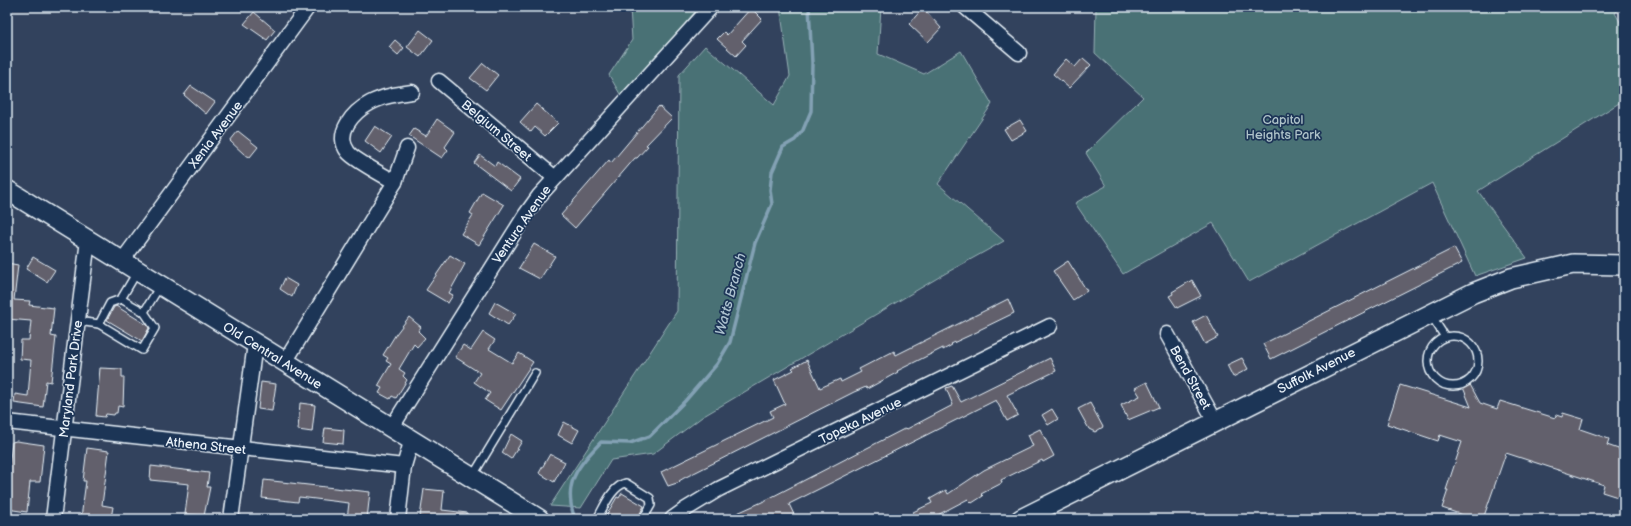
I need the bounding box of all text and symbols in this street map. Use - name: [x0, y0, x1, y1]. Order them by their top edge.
- street label: Belgium Street: [458, 97, 535, 165]
- street label: Xenia Avenue: [185, 98, 246, 172]
- park label: Capitol Heights Park: [1246, 112, 1321, 143]
- street label: Ventura Avenue: [489, 182, 555, 267]
- water label: Watts Branch: [711, 251, 750, 337]
- street label: Maryland Park Drive: [56, 319, 86, 439]
- street label: Old Central Avenue: [220, 319, 325, 393]
- street label: Bend Street: [1166, 343, 1214, 412]
- street label: Suffolk Avenue: [1275, 344, 1358, 397]
- street label: Topeka Avenue: [817, 394, 905, 448]
- street label: Athena Street: [165, 434, 247, 458]

